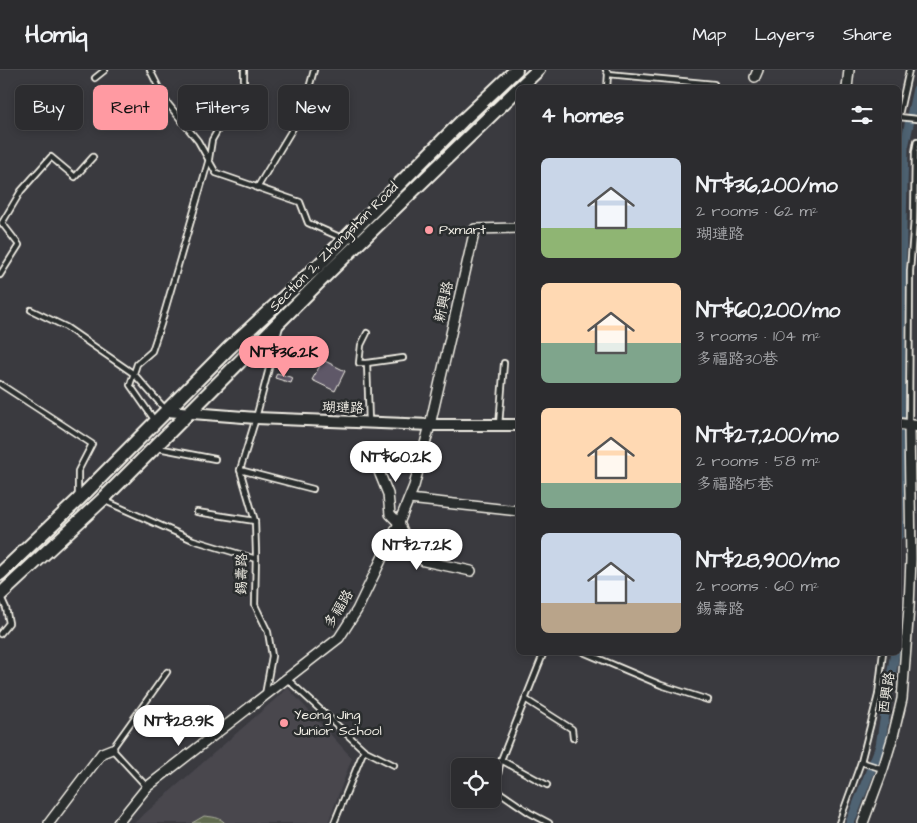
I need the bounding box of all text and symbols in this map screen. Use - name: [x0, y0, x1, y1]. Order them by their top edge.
- text: Homiq: [25, 18, 88, 52]
- text: Map: [692, 22, 726, 47]
- text: Layers: [754, 22, 815, 47]
- text: Share: [843, 22, 892, 47]
- chip: Buy: [15, 85, 83, 130]
- chip: Rent: [93, 85, 168, 130]
- chip: Filters: [178, 85, 268, 130]
- chip: New: [278, 85, 349, 130]
- text: 4 homes: [541, 101, 624, 130]
- icon: filters: [848, 101, 876, 129]
- text: NT$36,200/mo: [696, 171, 838, 200]
- street label: Section 2, Zhongshan Road: [265, 178, 403, 316]
- icon: home: [581, 178, 641, 238]
- text: 2 rooms · 62 m²: [696, 200, 818, 222]
- place label: Pxmart: [439, 220, 486, 240]
- text: 瑚璉路: [696, 223, 744, 245]
- marker: Pxmart: [423, 224, 435, 236]
- street label: 新興路: [430, 279, 458, 325]
- text: NT$60,200/mo: [696, 296, 840, 325]
- icon: home: [581, 303, 641, 363]
- text: 3 rooms · 104 m²: [696, 325, 821, 347]
- pin: NT$36.2K: [232, 336, 336, 378]
- text: NT$36.2K: [250, 341, 318, 363]
- text: 多福路30巷: [696, 348, 778, 370]
- street label: 瑚璉路: [322, 397, 364, 419]
- text: NT$27,200/mo: [696, 421, 839, 450]
- icon: home: [581, 428, 641, 488]
- pin: NT$60.2K: [344, 440, 448, 483]
- text: NT$60.2K: [361, 446, 431, 468]
- text: 2 rooms · 58 m²: [696, 450, 821, 472]
- text: 多福路15巷: [696, 473, 773, 495]
- pin: NT$27.2K: [365, 528, 469, 571]
- text: NT$27.2K: [383, 534, 452, 556]
- text: NT$28,900/mo: [696, 546, 839, 575]
- street label: 錫壽路: [232, 553, 252, 595]
- icon: home: [581, 553, 641, 613]
- text: 2 rooms · 60 m²: [696, 575, 819, 597]
- street label: 多福路: [319, 586, 359, 632]
- text: 錫壽路: [696, 598, 744, 620]
- street label: 西興路: [874, 671, 900, 715]
- pin: NT$28.9K: [127, 704, 231, 747]
- place label: Yeong Jing Junior School: [294, 705, 382, 741]
- text: NT$28.9K: [144, 710, 214, 732]
- marker: Yeong Jing Junior School: [278, 717, 290, 729]
- map controls: [451, 758, 501, 808]
- button: locate: [451, 758, 501, 808]

